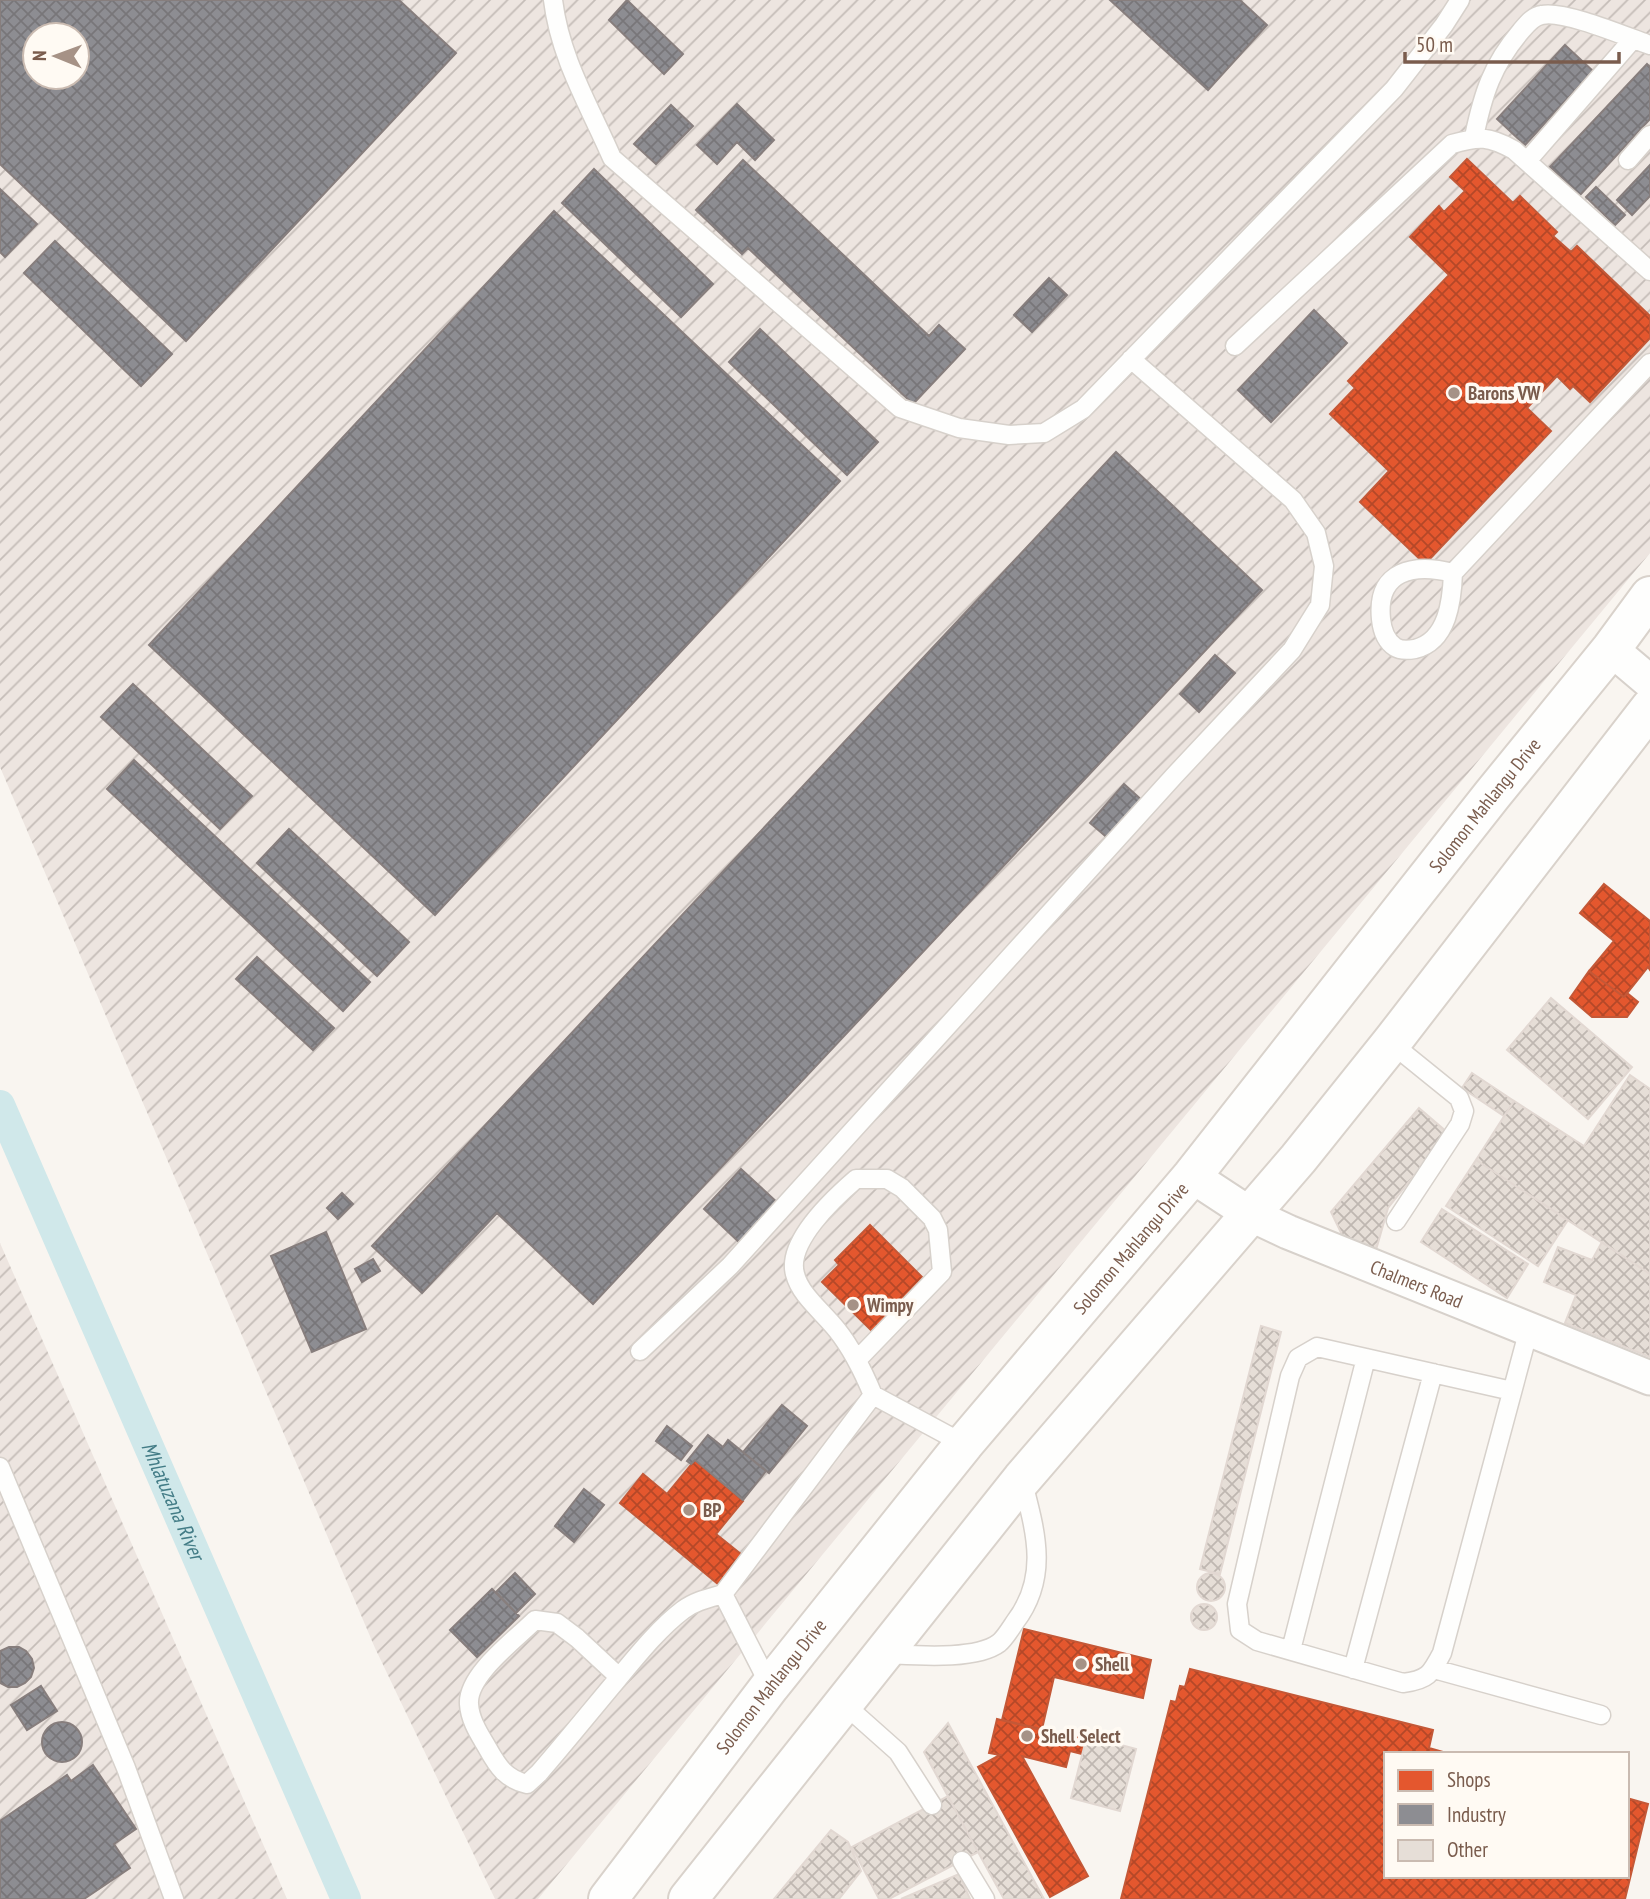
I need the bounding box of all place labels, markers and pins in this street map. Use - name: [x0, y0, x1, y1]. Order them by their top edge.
- place label: Barons VW: [1468, 381, 1541, 405]
- marker: Barons VW: [1446, 385, 1462, 401]
- place label: Wimpy: [866, 1293, 914, 1317]
- marker: Wimpy: [845, 1297, 861, 1313]
- place label: BP: [703, 1498, 721, 1522]
- marker: BP: [681, 1502, 697, 1518]
- place label: Shell: [1095, 1652, 1130, 1676]
- marker: Shell: [1073, 1656, 1089, 1672]
- place label: Shell Select: [1041, 1724, 1121, 1748]
- marker: Shell Select: [1019, 1728, 1035, 1744]

